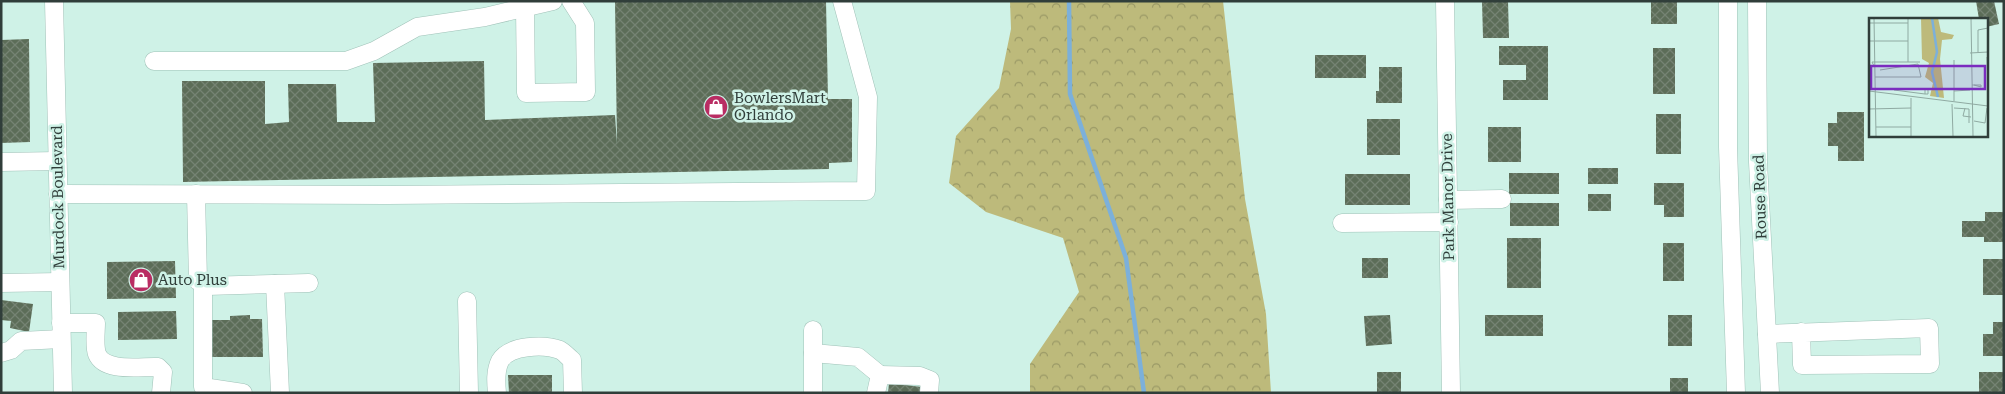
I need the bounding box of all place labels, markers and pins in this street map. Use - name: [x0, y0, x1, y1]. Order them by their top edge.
- place label: BowlersMart Orlando: [734, 89, 826, 124]
- shop icon: BowlersMart Orlando: [703, 94, 729, 120]
- shop icon: Auto Plus: [128, 267, 154, 293]
- place label: Auto Plus: [158, 271, 227, 289]

